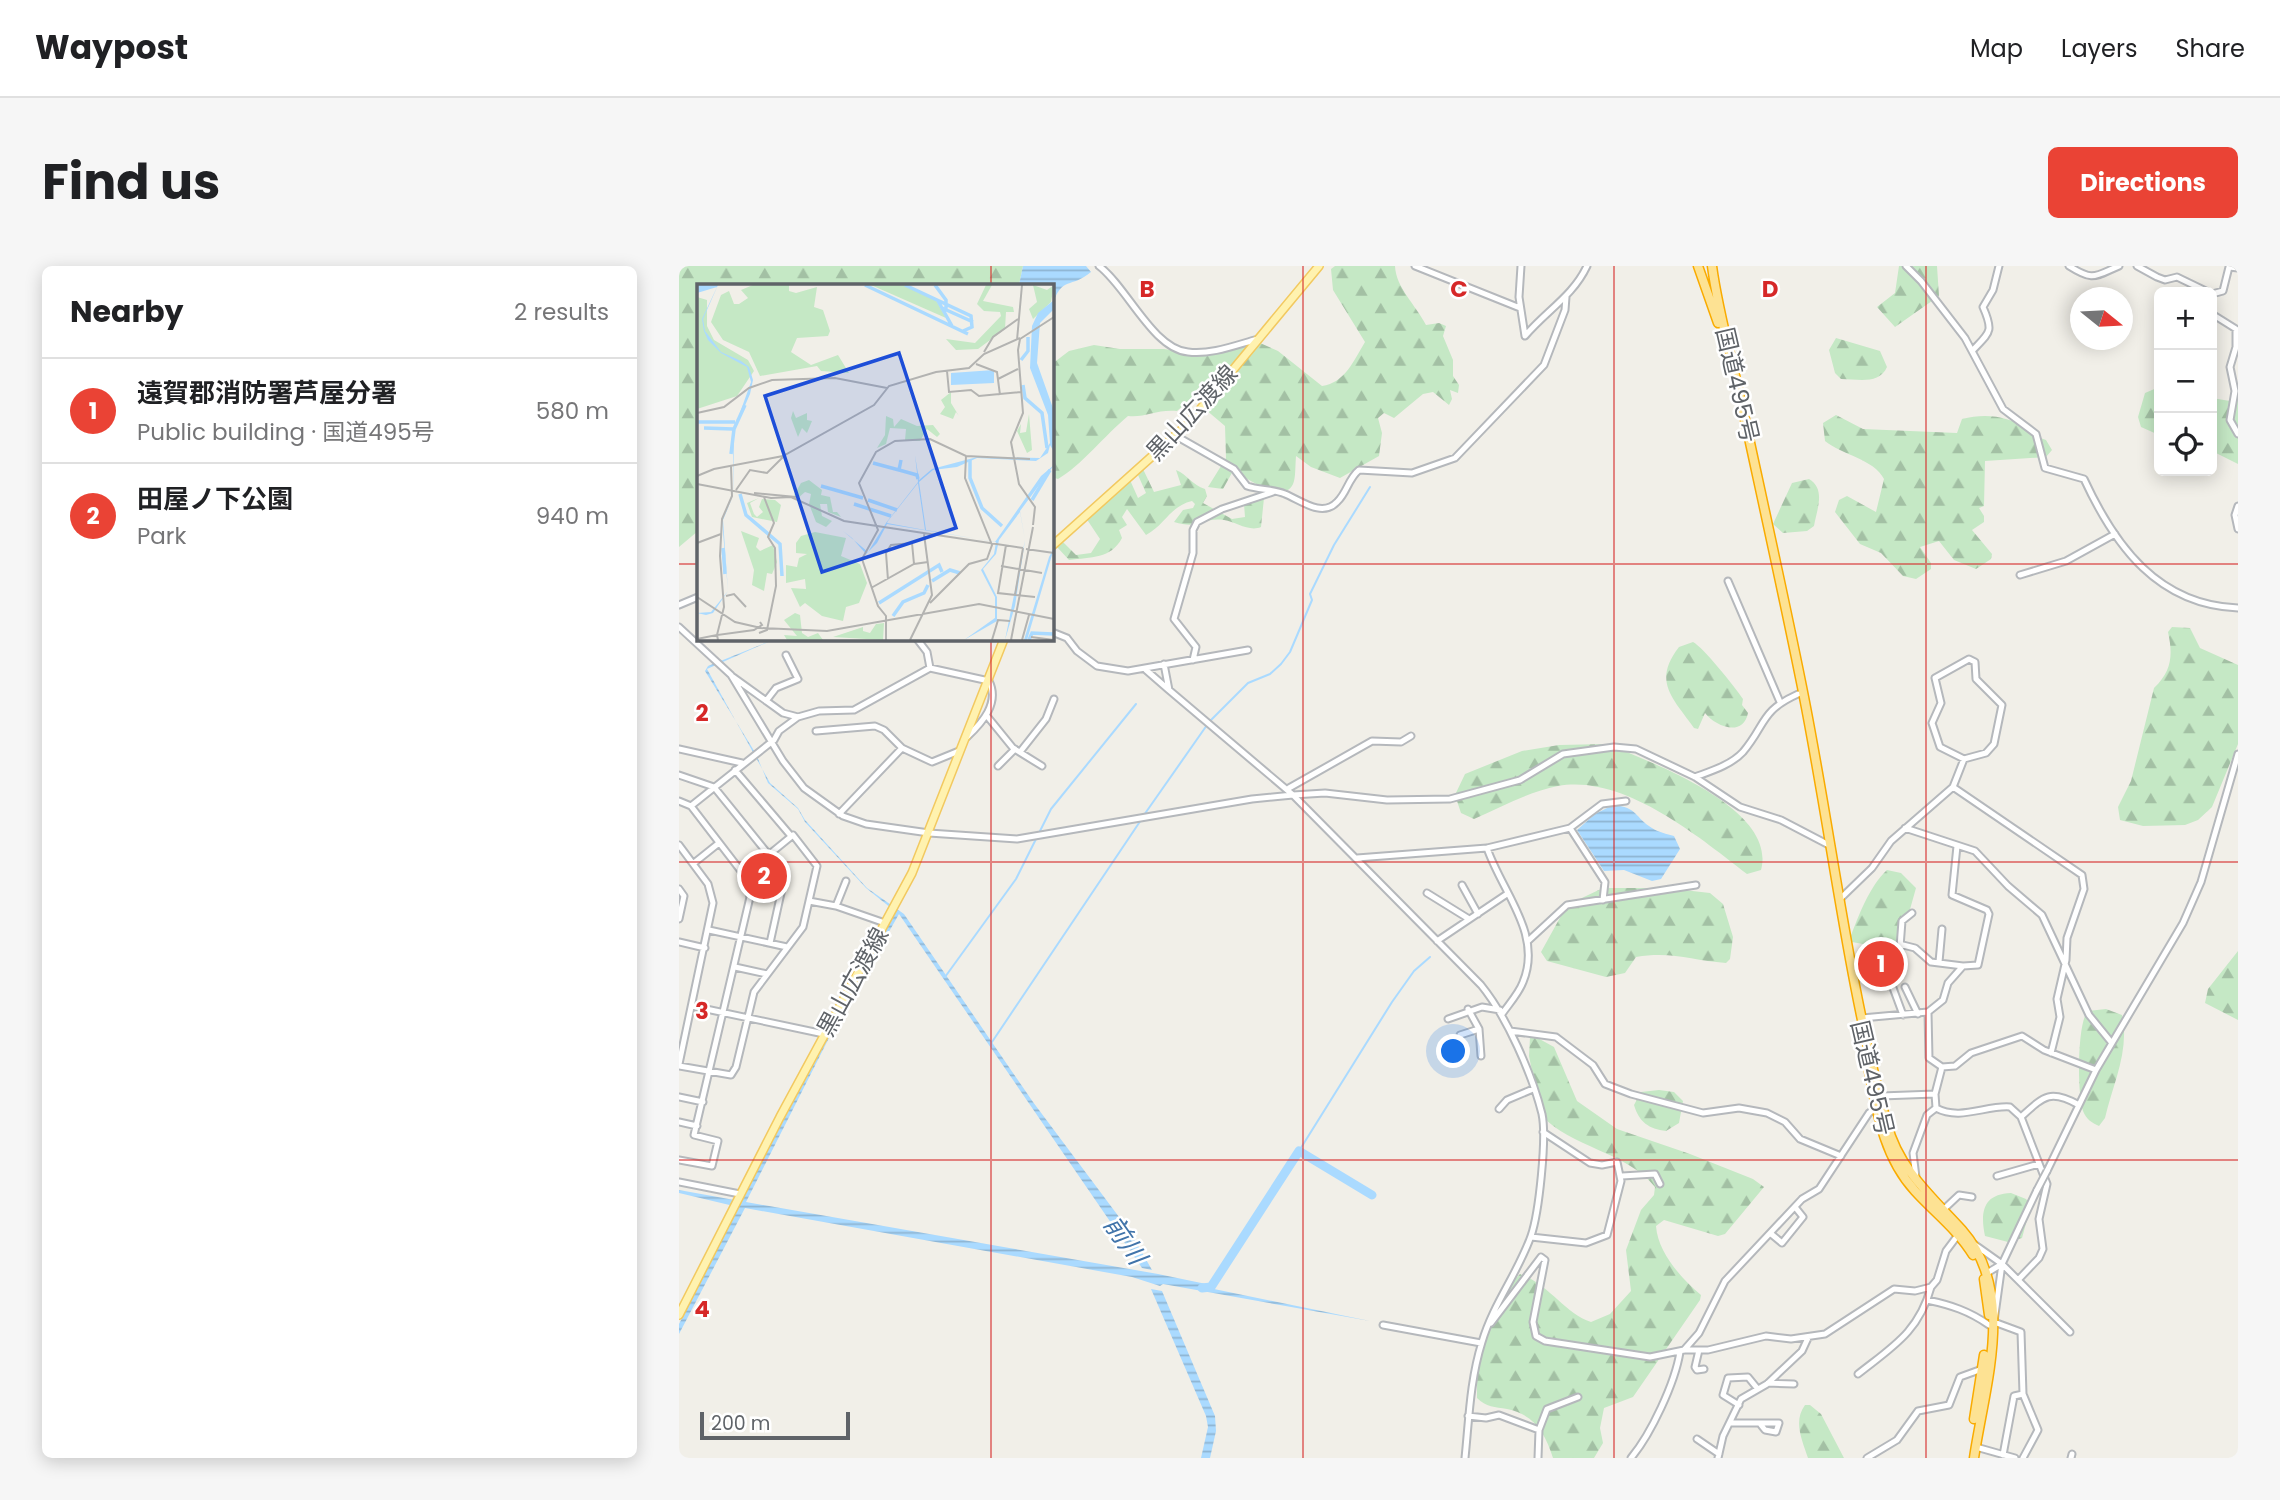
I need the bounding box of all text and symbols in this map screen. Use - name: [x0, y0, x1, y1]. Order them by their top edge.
- text: Waypost: [35, 24, 188, 71]
- text: Map: [1970, 32, 2023, 65]
- text: Layers: [2061, 32, 2137, 65]
- text: Share: [2175, 32, 2245, 65]
- button: Directions: [2048, 147, 2238, 218]
- text: Find us: [42, 148, 220, 216]
- text: B: [1139, 273, 1155, 305]
- text: C: [1450, 273, 1468, 305]
- text: D: [1762, 273, 1778, 305]
- inset map: [697, 284, 1053, 640]
- north arrow: [2070, 287, 2133, 350]
- map controls: [2154, 287, 2217, 476]
- button: +: [2154, 287, 2217, 350]
- text: Nearby: [70, 290, 184, 333]
- text: 2 results: [514, 296, 609, 328]
- street label: 国道495号: [1708, 324, 1767, 446]
- button: −: [2154, 350, 2217, 413]
- street label: 黒山広渡線: [1139, 358, 1245, 468]
- text: 遠賀郡消防署芦屋分署: [137, 375, 397, 411]
- text: 1: [89, 395, 97, 427]
- text: 580 m: [536, 395, 609, 427]
- button: locate: [2154, 413, 2217, 476]
- text: Public building · 国道495号: [137, 416, 435, 448]
- text: 田屋ノ下公園: [137, 481, 293, 517]
- text: 2: [86, 500, 100, 532]
- text: 940 m: [536, 500, 609, 532]
- text: Park: [137, 520, 186, 552]
- text: 2: [695, 697, 709, 729]
- pin: 2: [741, 850, 787, 902]
- street label: 黒山広渡線: [809, 921, 896, 1042]
- pin: 1: [1858, 938, 1904, 990]
- text: 3: [695, 995, 709, 1027]
- street label: 国道495号: [1843, 1017, 1902, 1139]
- your location: [1436, 1034, 1470, 1068]
- water label: 前川: [1095, 1208, 1156, 1274]
- text: 4: [694, 1293, 710, 1325]
- scale bar: [700, 1409, 851, 1441]
- text: 200 m: [711, 1410, 770, 1437]

